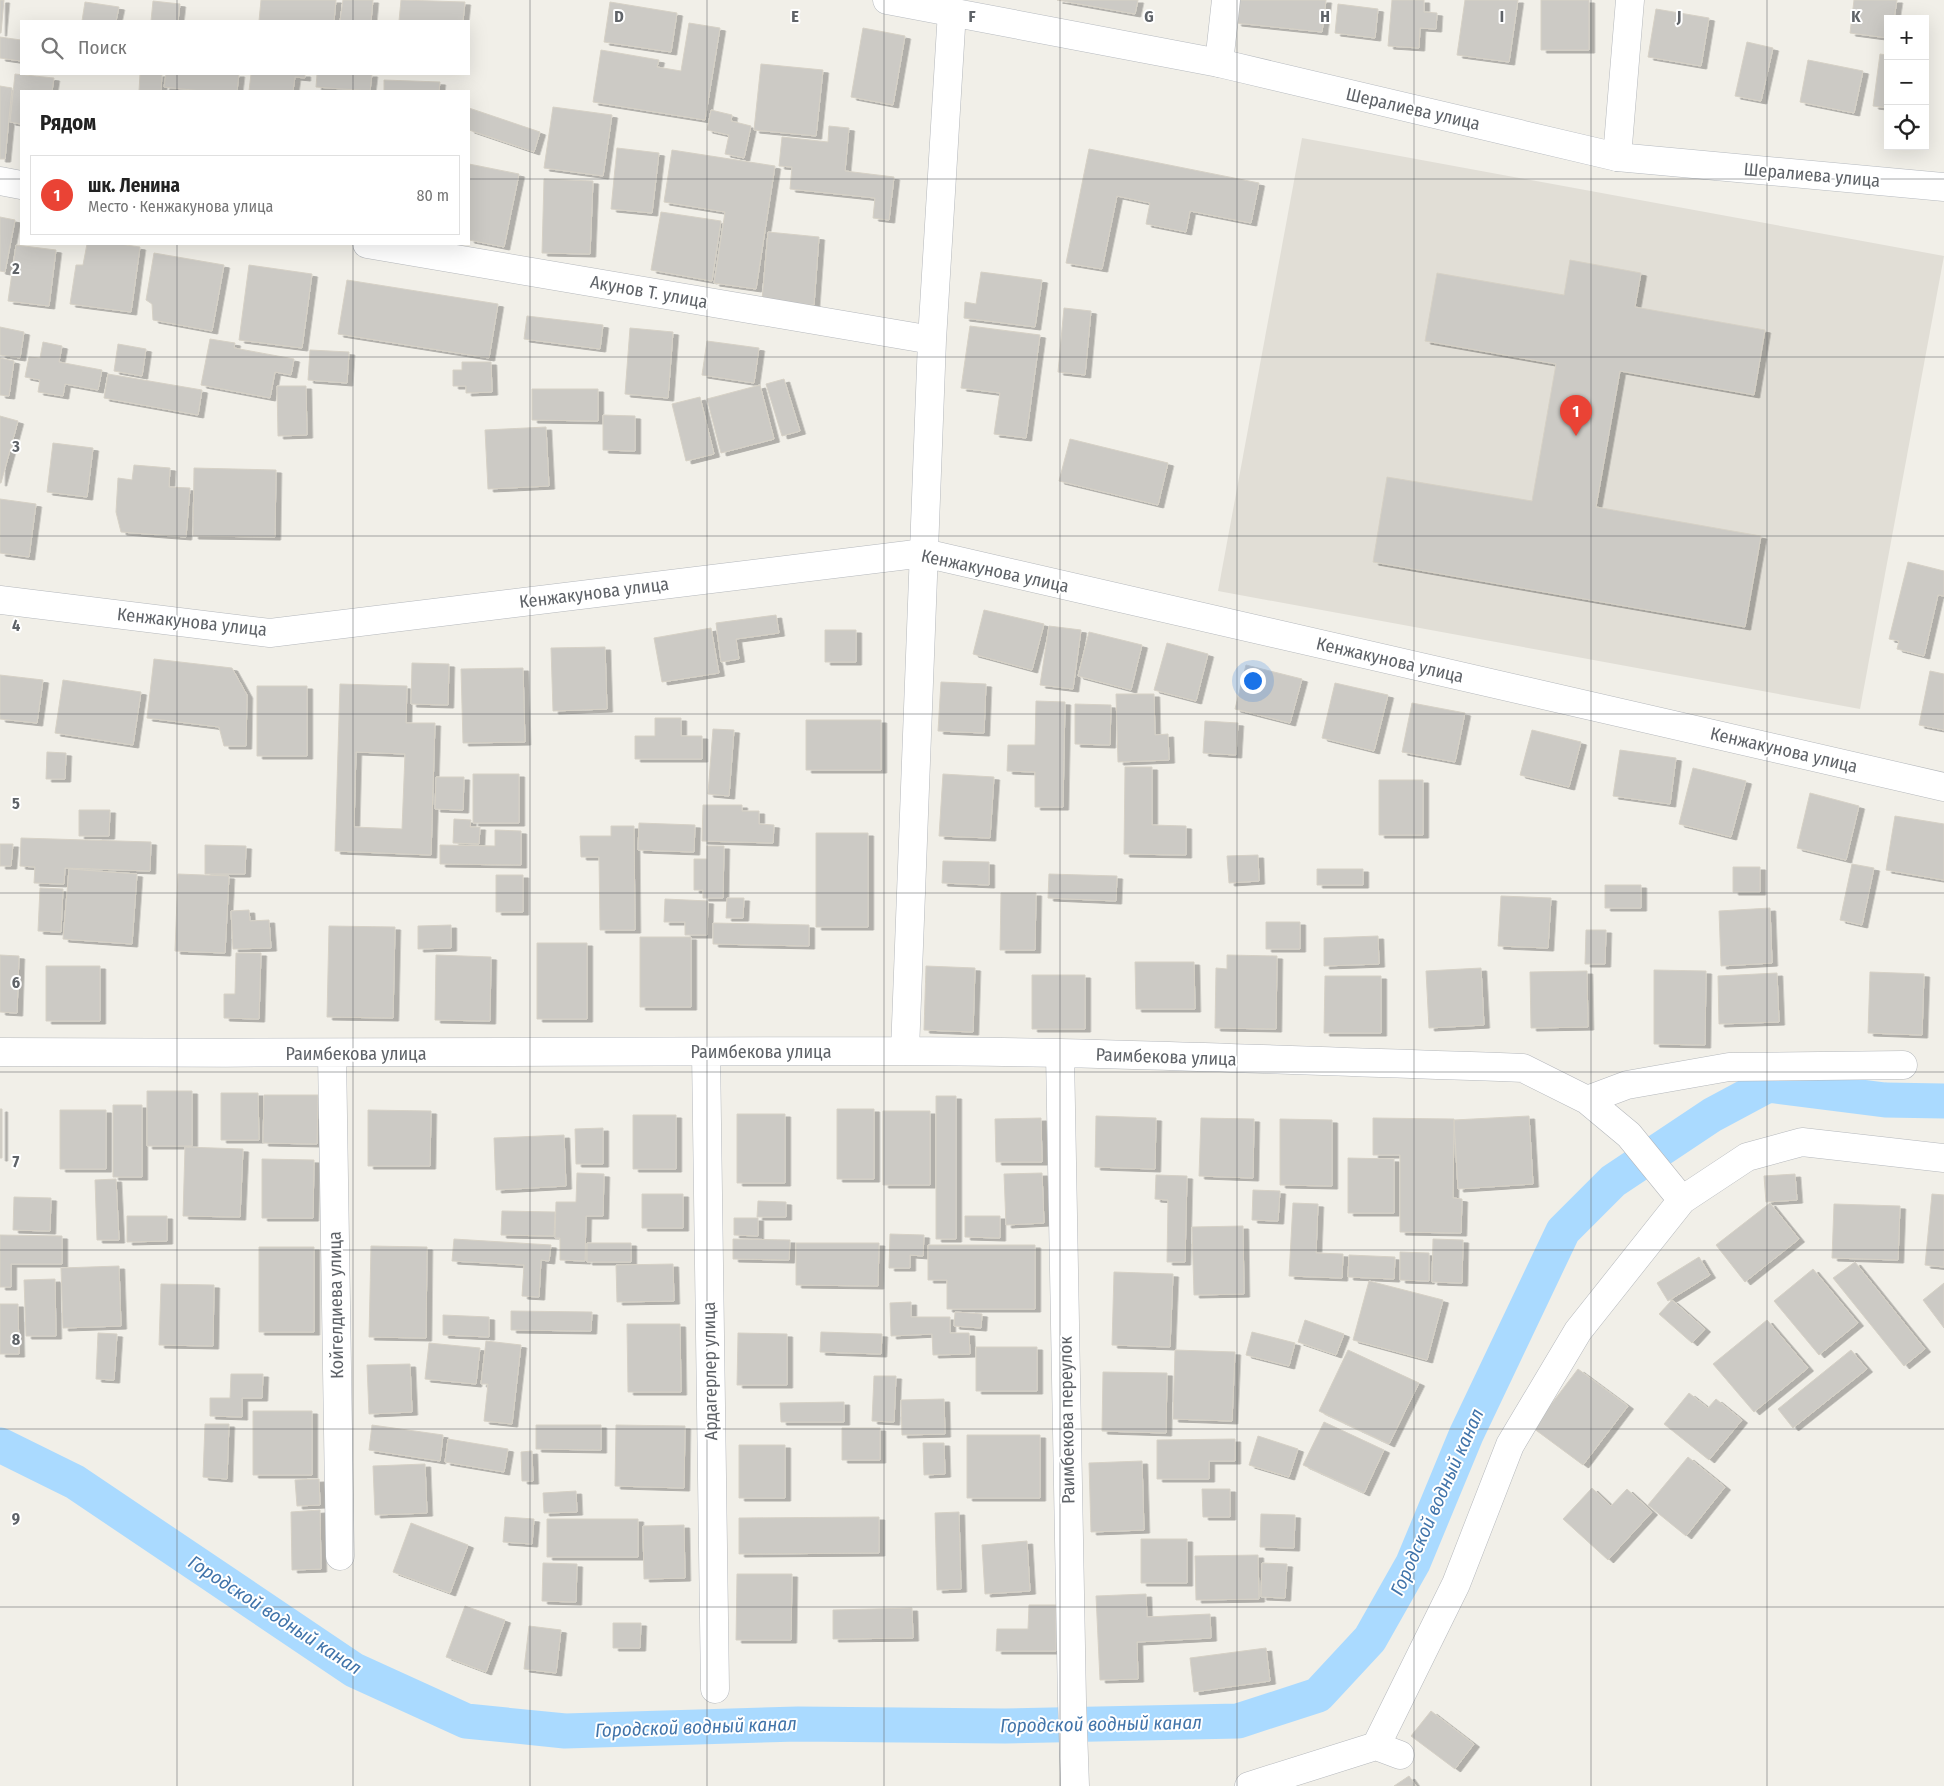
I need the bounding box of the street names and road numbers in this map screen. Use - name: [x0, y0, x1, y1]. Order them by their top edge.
- street label: Шералиева улица: [1344, 83, 1482, 135]
- street label: Шералиева улица: [1743, 158, 1881, 192]
- street label: Акунов Т. улица: [589, 271, 710, 313]
- street label: Кенжакунова улица: [919, 545, 1071, 597]
- street label: Кенжакунова улица: [518, 573, 670, 613]
- street label: Кенжакунова улица: [116, 603, 268, 641]
- street label: Кенжакунова улица: [1314, 632, 1466, 688]
- street label: Кенжакунова улица: [1708, 722, 1860, 778]
- street label: Раимбекова улица: [691, 1041, 832, 1063]
- street label: Раимбекова улица: [286, 1043, 427, 1065]
- street label: Раимбекова улица: [1095, 1044, 1237, 1070]
- street label: Койгелдиева улица: [324, 1231, 348, 1379]
- street label: Ардагерлер улица: [698, 1301, 722, 1440]
- street label: Раимбекова переулок: [1055, 1335, 1079, 1504]

